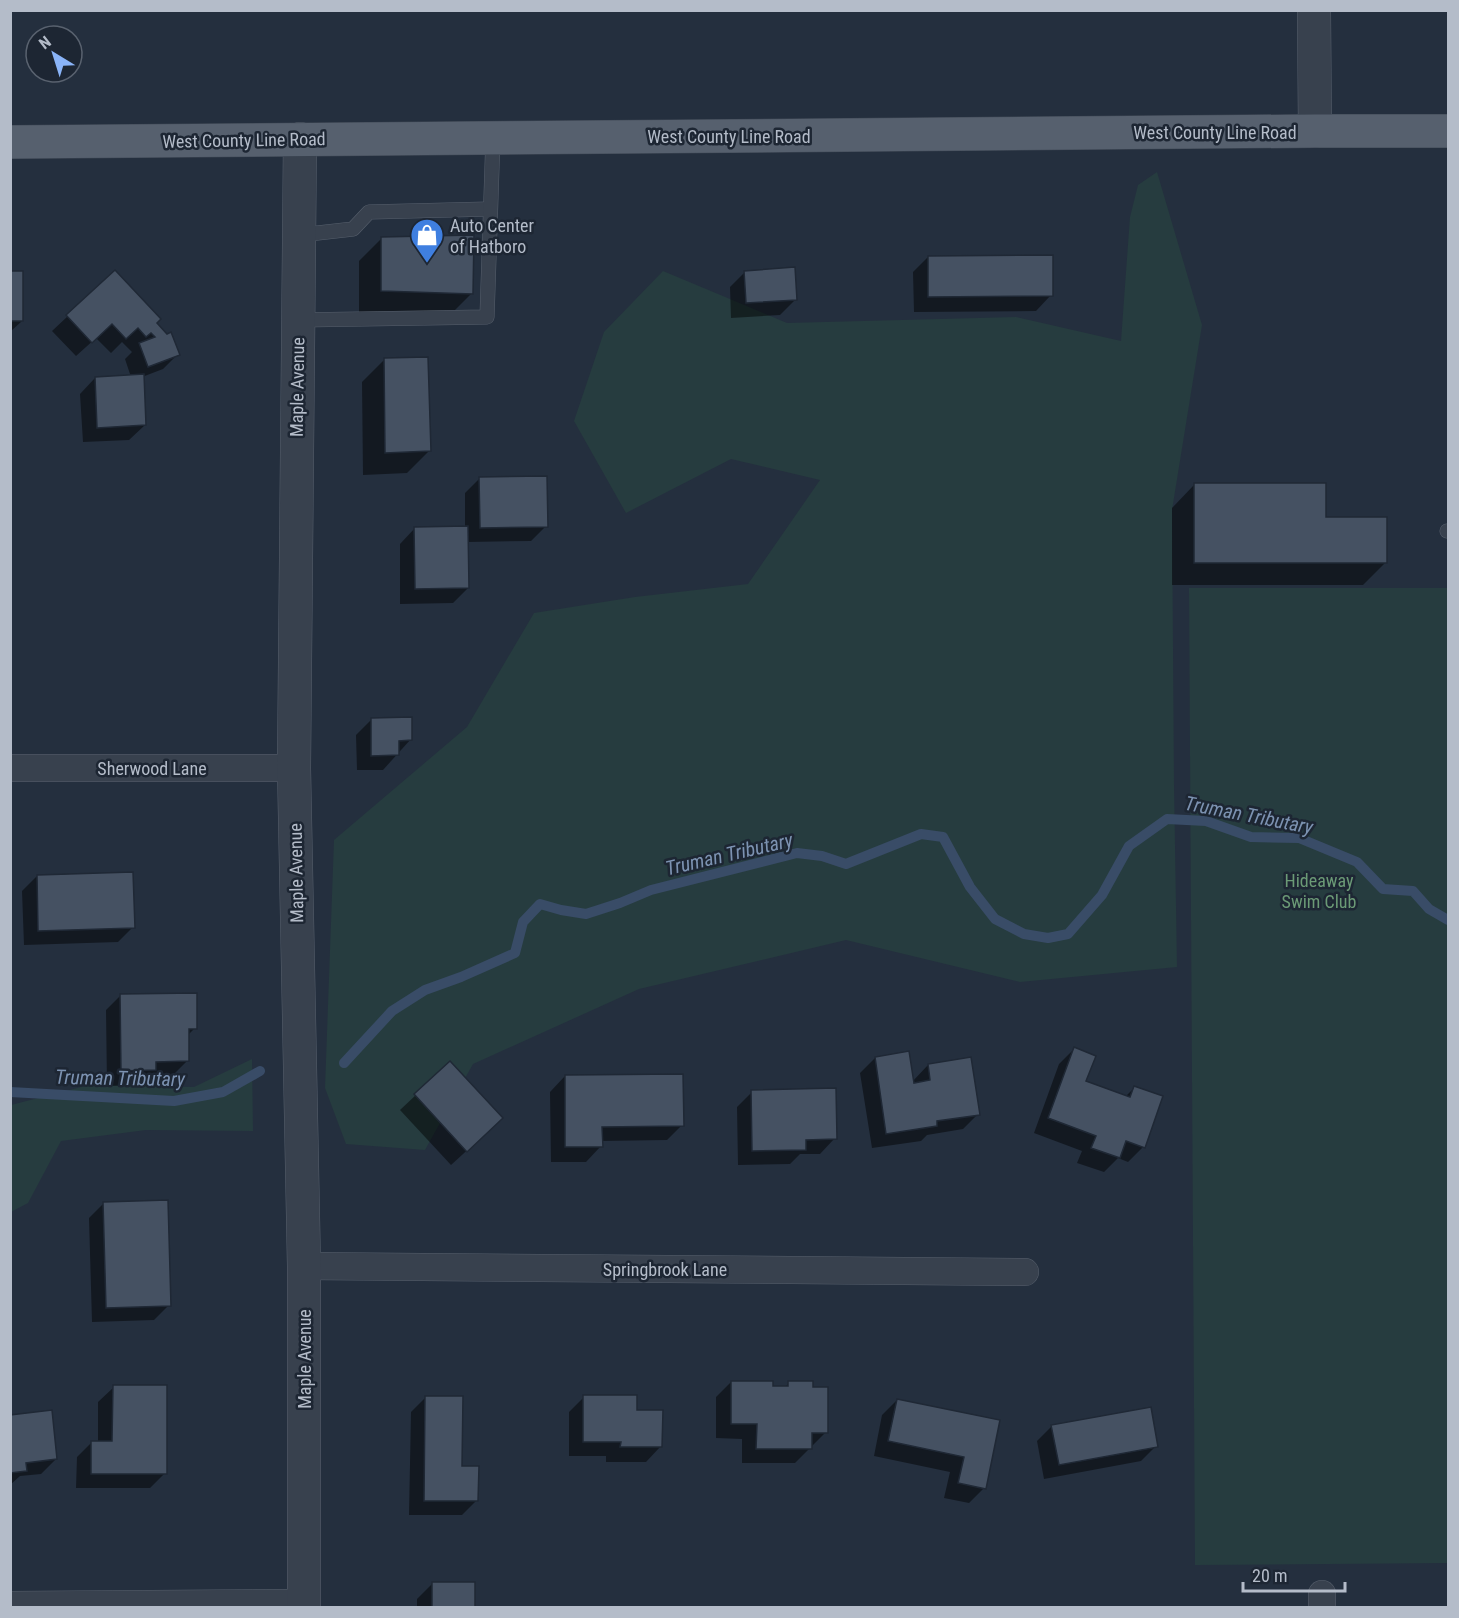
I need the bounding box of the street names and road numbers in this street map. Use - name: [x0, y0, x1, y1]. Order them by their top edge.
- street label: West County Line Road: [1133, 122, 1297, 143]
- street label: West County Line Road: [647, 126, 811, 147]
- street label: West County Line Road: [162, 128, 326, 152]
- street label: Maple Avenue: [286, 337, 308, 437]
- street label: Sherwood Lane: [97, 758, 207, 779]
- street label: Maple Avenue: [285, 823, 307, 923]
- street label: Springbrook Lane: [603, 1259, 727, 1280]
- street label: Maple Avenue: [294, 1309, 315, 1409]

